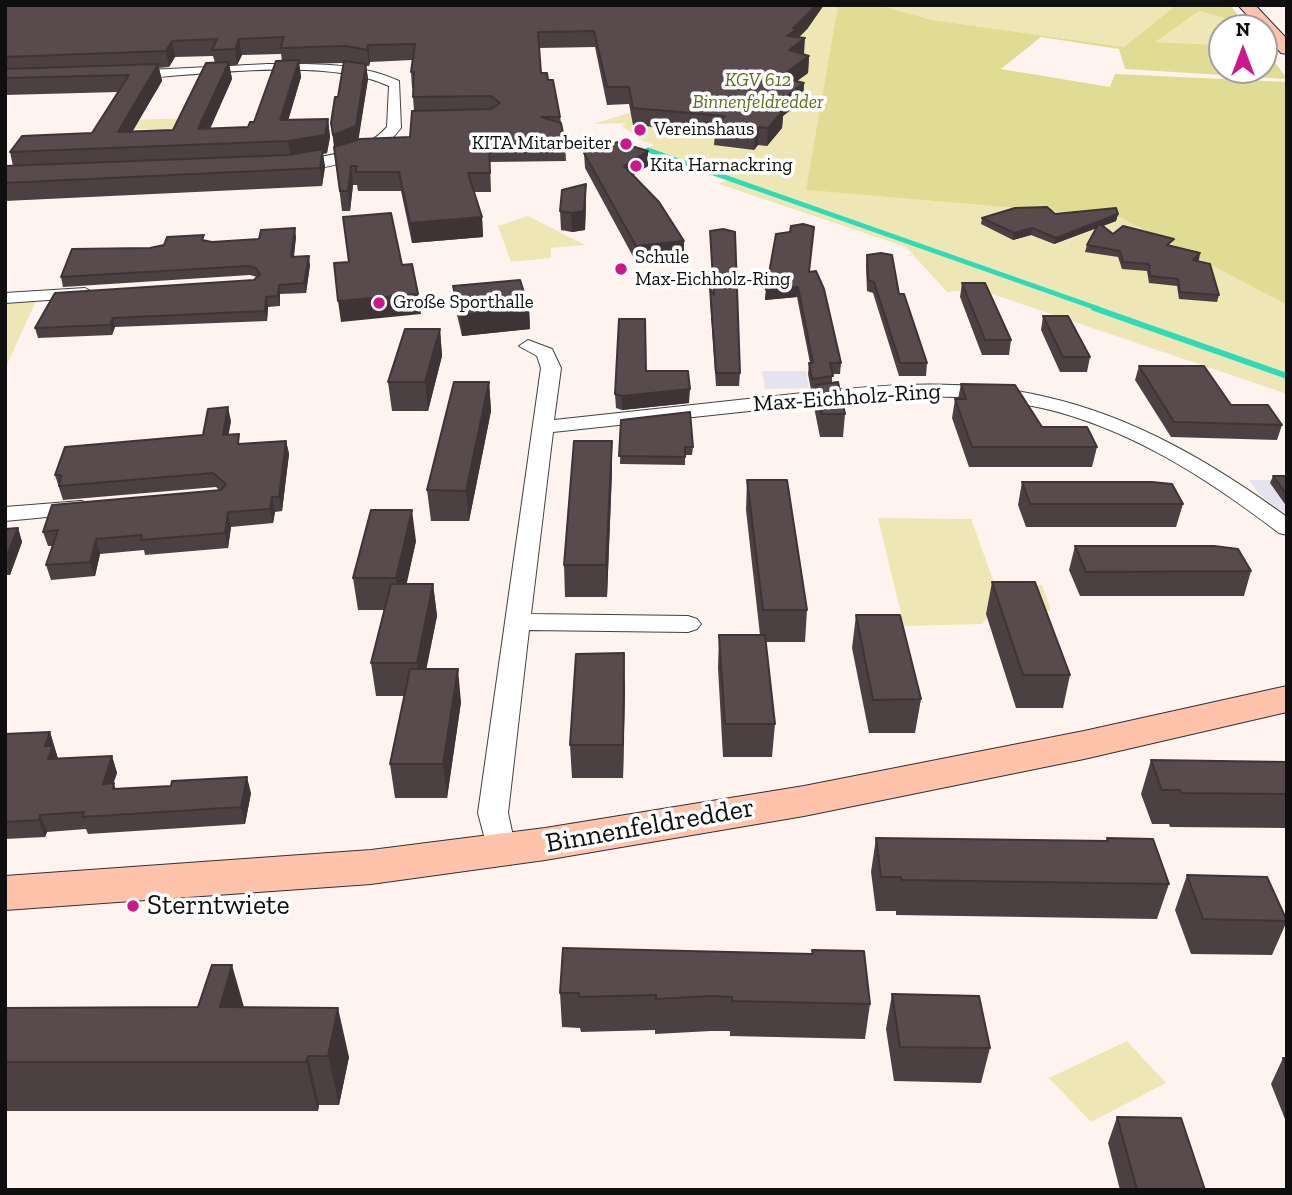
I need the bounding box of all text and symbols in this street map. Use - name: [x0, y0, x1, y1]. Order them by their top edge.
- north arrow: [1208, 14, 1278, 84]
- text: N: [1236, 18, 1250, 41]
- park label: KGV 612 Binnenfeldredder: [692, 70, 824, 114]
- place label: Vereinshaus: [654, 119, 754, 141]
- marker: Vereinshaus: [632, 122, 648, 138]
- place label: KITA Mitarbeiter: [472, 133, 612, 155]
- marker: KITA Mitarbeiter: [618, 136, 634, 152]
- place label: Kita Harnackring: [650, 155, 793, 177]
- marker: Kita Harnackring: [628, 158, 644, 174]
- place label: Schule Max-Eichholz-Ring: [635, 247, 790, 291]
- marker: Schule Max-Eichholz-Ring: [613, 261, 629, 277]
- place label: Große Sporthalle: [393, 292, 534, 314]
- marker: Große Sporthalle: [371, 295, 387, 311]
- street label: Max-Eichholz-Ring: [752, 378, 942, 418]
- street label: Binnenfeldredder: [543, 791, 757, 861]
- place label: Sterntwiete: [147, 889, 290, 923]
- marker: Sterntwiete: [125, 898, 141, 914]

